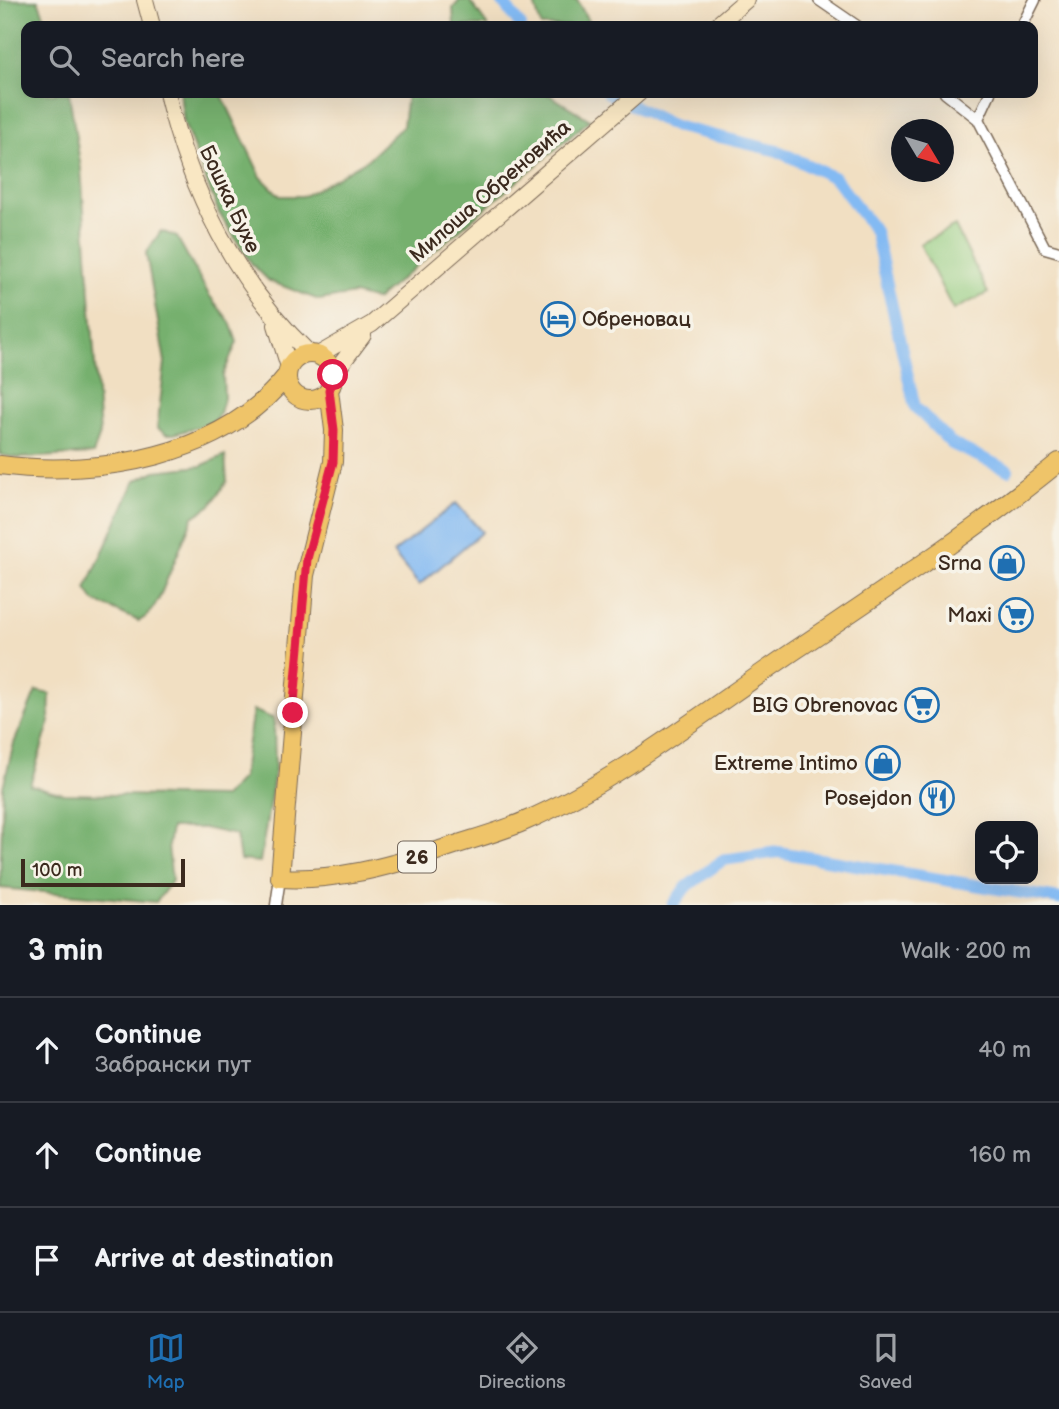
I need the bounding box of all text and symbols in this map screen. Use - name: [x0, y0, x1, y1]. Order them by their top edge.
- search box: [21, 21, 1038, 98]
- icon: search: [45, 41, 83, 79]
- text: Search here: [101, 44, 245, 75]
- street label: Милоша Обреновића: [405, 114, 576, 268]
- north arrow: [891, 119, 954, 182]
- street label: Бошка Бухе: [194, 141, 266, 257]
- hotel icon: Обреновац: [539, 300, 577, 338]
- place label: Обреновац: [582, 307, 691, 332]
- route start: [317, 359, 348, 390]
- shop icon: Srna: [988, 544, 1026, 582]
- place label: Srna: [938, 551, 982, 576]
- supermarket icon: Maxi: [997, 596, 1035, 634]
- place label: Maxi: [947, 603, 992, 628]
- supermarket icon: BIG Obrenovac: [903, 686, 941, 724]
- place label: BIG Obrenovac: [752, 693, 898, 718]
- route end: [277, 697, 308, 728]
- shop icon: Extreme Intimo: [864, 744, 902, 782]
- place label: Extreme Intimo: [714, 751, 858, 776]
- restaurant icon: Posejdon: [918, 779, 956, 817]
- place label: Posejdon: [824, 786, 912, 811]
- map controls: [975, 821, 1038, 884]
- button: locate: [975, 821, 1038, 884]
- road number: 26: [398, 842, 436, 872]
- scale bar: [21, 856, 186, 888]
- text: 100 m: [32, 859, 83, 882]
- text: 3 min: [28, 933, 103, 969]
- text: Walk · 200 m: [901, 937, 1031, 965]
- text: Continue: [95, 1020, 202, 1051]
- icon: ahead: [28, 1031, 66, 1069]
- text: 40 m: [978, 1036, 1031, 1064]
- text: Забрански пут: [95, 1051, 251, 1079]
- icon: ahead: [28, 1136, 66, 1174]
- text: Continue: [95, 1139, 202, 1170]
- text: 160 m: [969, 1141, 1031, 1169]
- icon: arrive: [28, 1241, 66, 1279]
- text: Arrive at destination: [95, 1244, 334, 1275]
- tab: Map: [147, 1329, 185, 1394]
- tab: Directions: [478, 1329, 566, 1394]
- tab: Saved: [859, 1329, 912, 1394]

